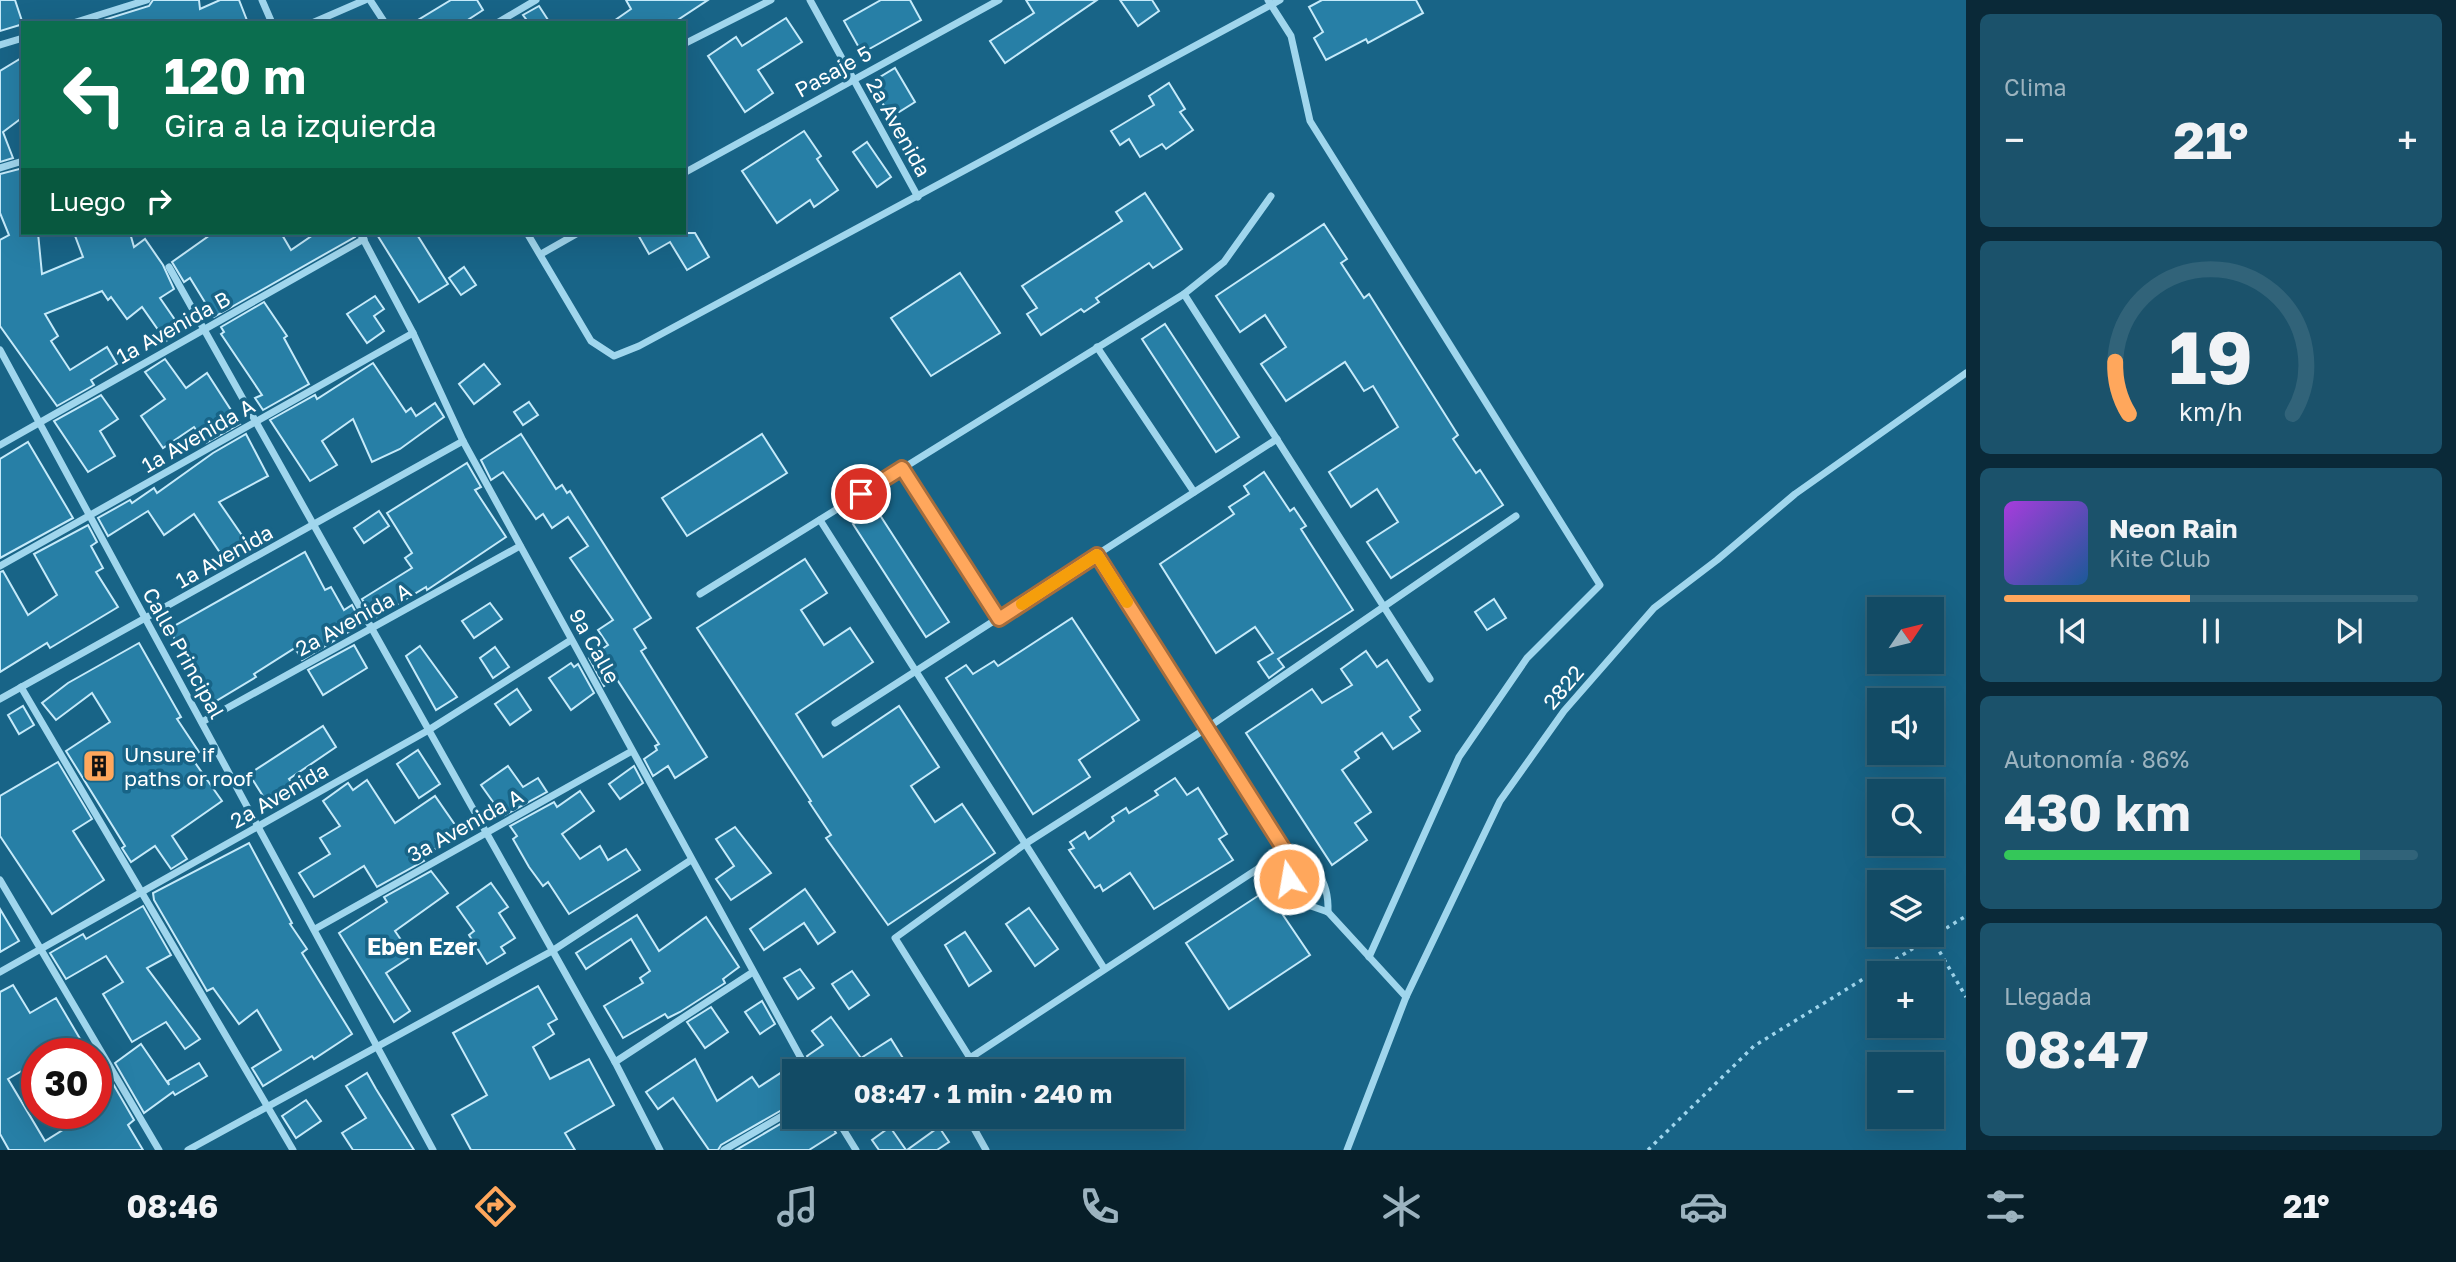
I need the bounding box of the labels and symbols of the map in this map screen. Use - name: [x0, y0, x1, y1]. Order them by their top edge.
- street label: Pasaje 5: [790, 39, 876, 103]
- street label: 2a Avenida: [861, 73, 937, 181]
- street label: 1a Avenida B: [111, 285, 235, 369]
- street label: 1a Avenida A: [137, 392, 259, 478]
- pin: [831, 464, 891, 524]
- street label: 1a Avenida: [171, 519, 277, 593]
- street label: 2a Avenida A: [291, 577, 415, 661]
- street label: Calle Principal: [137, 583, 231, 723]
- north arrow: [1867, 597, 1944, 674]
- street label: 9a Calle: [564, 604, 626, 688]
- street label: 2822: [1537, 660, 1589, 714]
- place label: Unsure if paths or roof: [124, 741, 253, 791]
- building icon: Unsure if paths or roof: [80, 747, 118, 785]
- street label: 2a Avenida: [225, 757, 333, 833]
- street label: 3a Avenida A: [403, 783, 527, 867]
- position arrow: [1252, 842, 1326, 916]
- district label: Eben Ezer: [367, 932, 477, 960]
- speed limit sign: 30: [21, 1038, 112, 1129]

